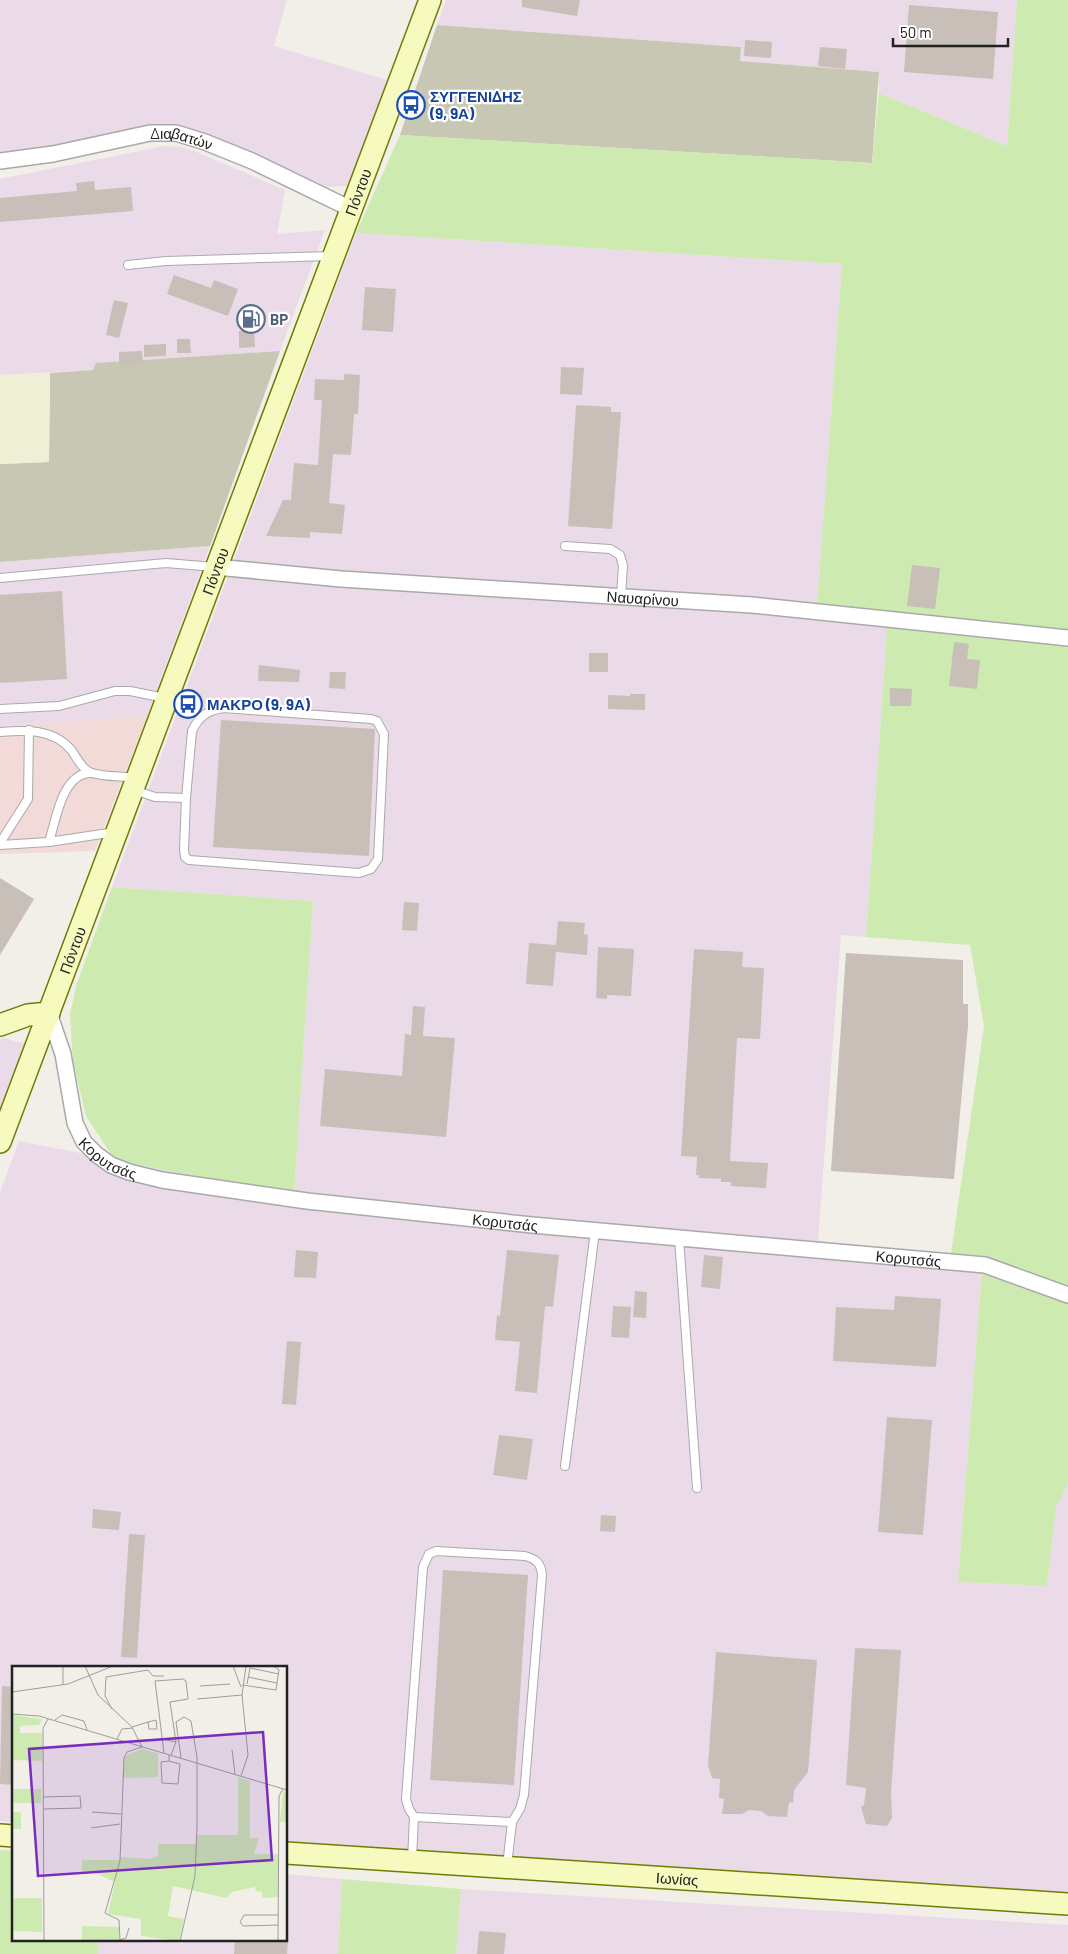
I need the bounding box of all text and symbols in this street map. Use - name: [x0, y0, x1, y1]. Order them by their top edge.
- scale bar: [893, 15, 1008, 47]
- text: 50 m: [900, 23, 932, 41]
- place label: ΣΥΓΓΕΝΙΔΗΣ (9, 9Α): [429, 87, 522, 122]
- bus stop icon: ΣΥΓΓΕΝΙΔΗΣ (9, 9Α): [396, 90, 426, 120]
- street label: Διαβατών: [150, 123, 216, 153]
- street label: Πόντου: [341, 166, 375, 218]
- fuel station icon: BP: [236, 304, 266, 334]
- place label: BP: [270, 310, 288, 328]
- street label: Πόντου: [198, 545, 232, 597]
- street label: Ναυαρίνου: [606, 587, 679, 609]
- bus stop icon: ΜΑΚΡΟ (9, 9Α): [173, 689, 203, 719]
- place label: ΜΑΚΡΟ (9, 9Α): [207, 695, 311, 713]
- street label: Πόντου: [55, 924, 89, 976]
- street label: Κορυτσάς: [75, 1133, 139, 1183]
- street label: Κορυτσάς: [471, 1210, 539, 1234]
- street label: Κορυτσάς: [875, 1246, 942, 1270]
- inset map: [12, 1666, 288, 1942]
- street label: Ιωνίας: [655, 1868, 699, 1889]

